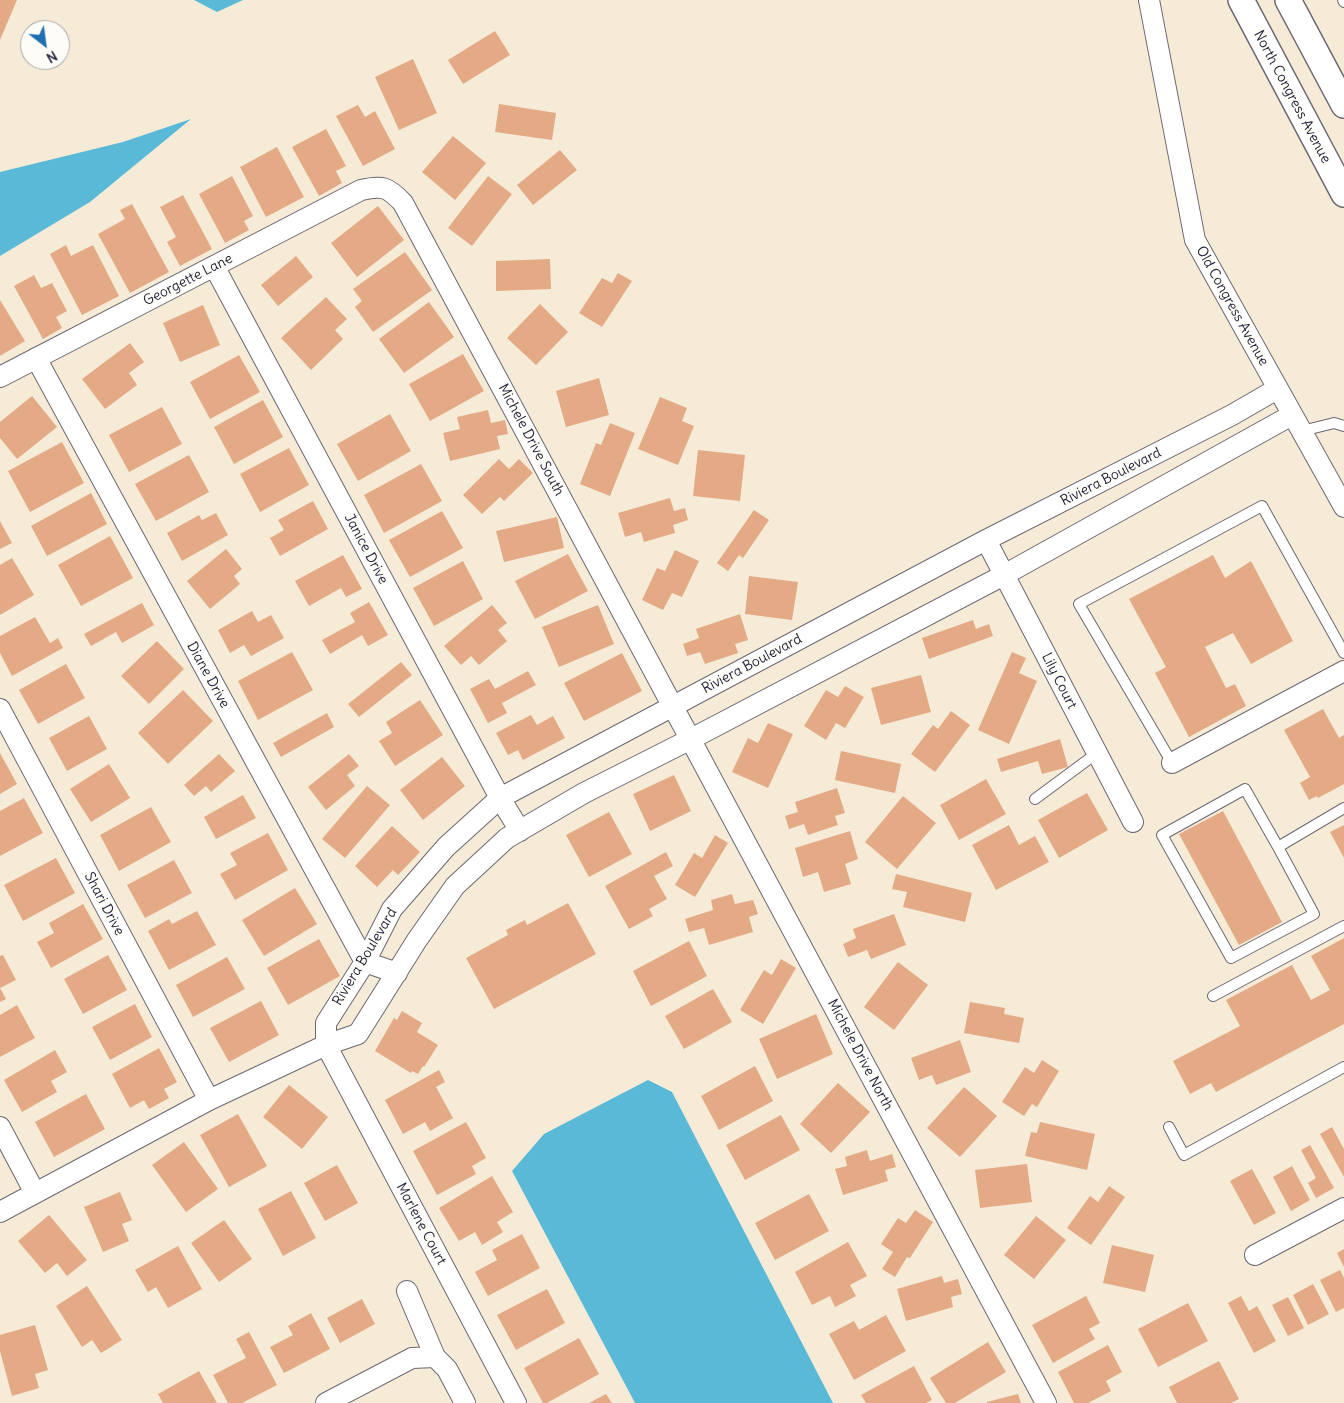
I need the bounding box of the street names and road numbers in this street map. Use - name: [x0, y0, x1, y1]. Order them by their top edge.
- street label: North Congress Avenue: [1250, 28, 1334, 166]
- street label: Old Congress Avenue: [1192, 243, 1272, 369]
- street label: Georgette Lane: [141, 250, 235, 310]
- street label: Michele Drive South: [494, 381, 568, 499]
- street label: Riviera Boulevard: [1058, 444, 1164, 510]
- street label: Janice Drive: [340, 511, 392, 587]
- street label: Riviera Boulevard: [699, 631, 805, 697]
- street label: Diane Drive: [183, 639, 233, 711]
- street label: Lily Court: [1038, 650, 1080, 712]
- street label: Shari Drive: [80, 870, 128, 938]
- street label: Riviera Boulevard: [329, 905, 401, 1009]
- street label: Michele Drive North: [824, 997, 896, 1113]
- street label: Marlene Court: [392, 1180, 450, 1268]

